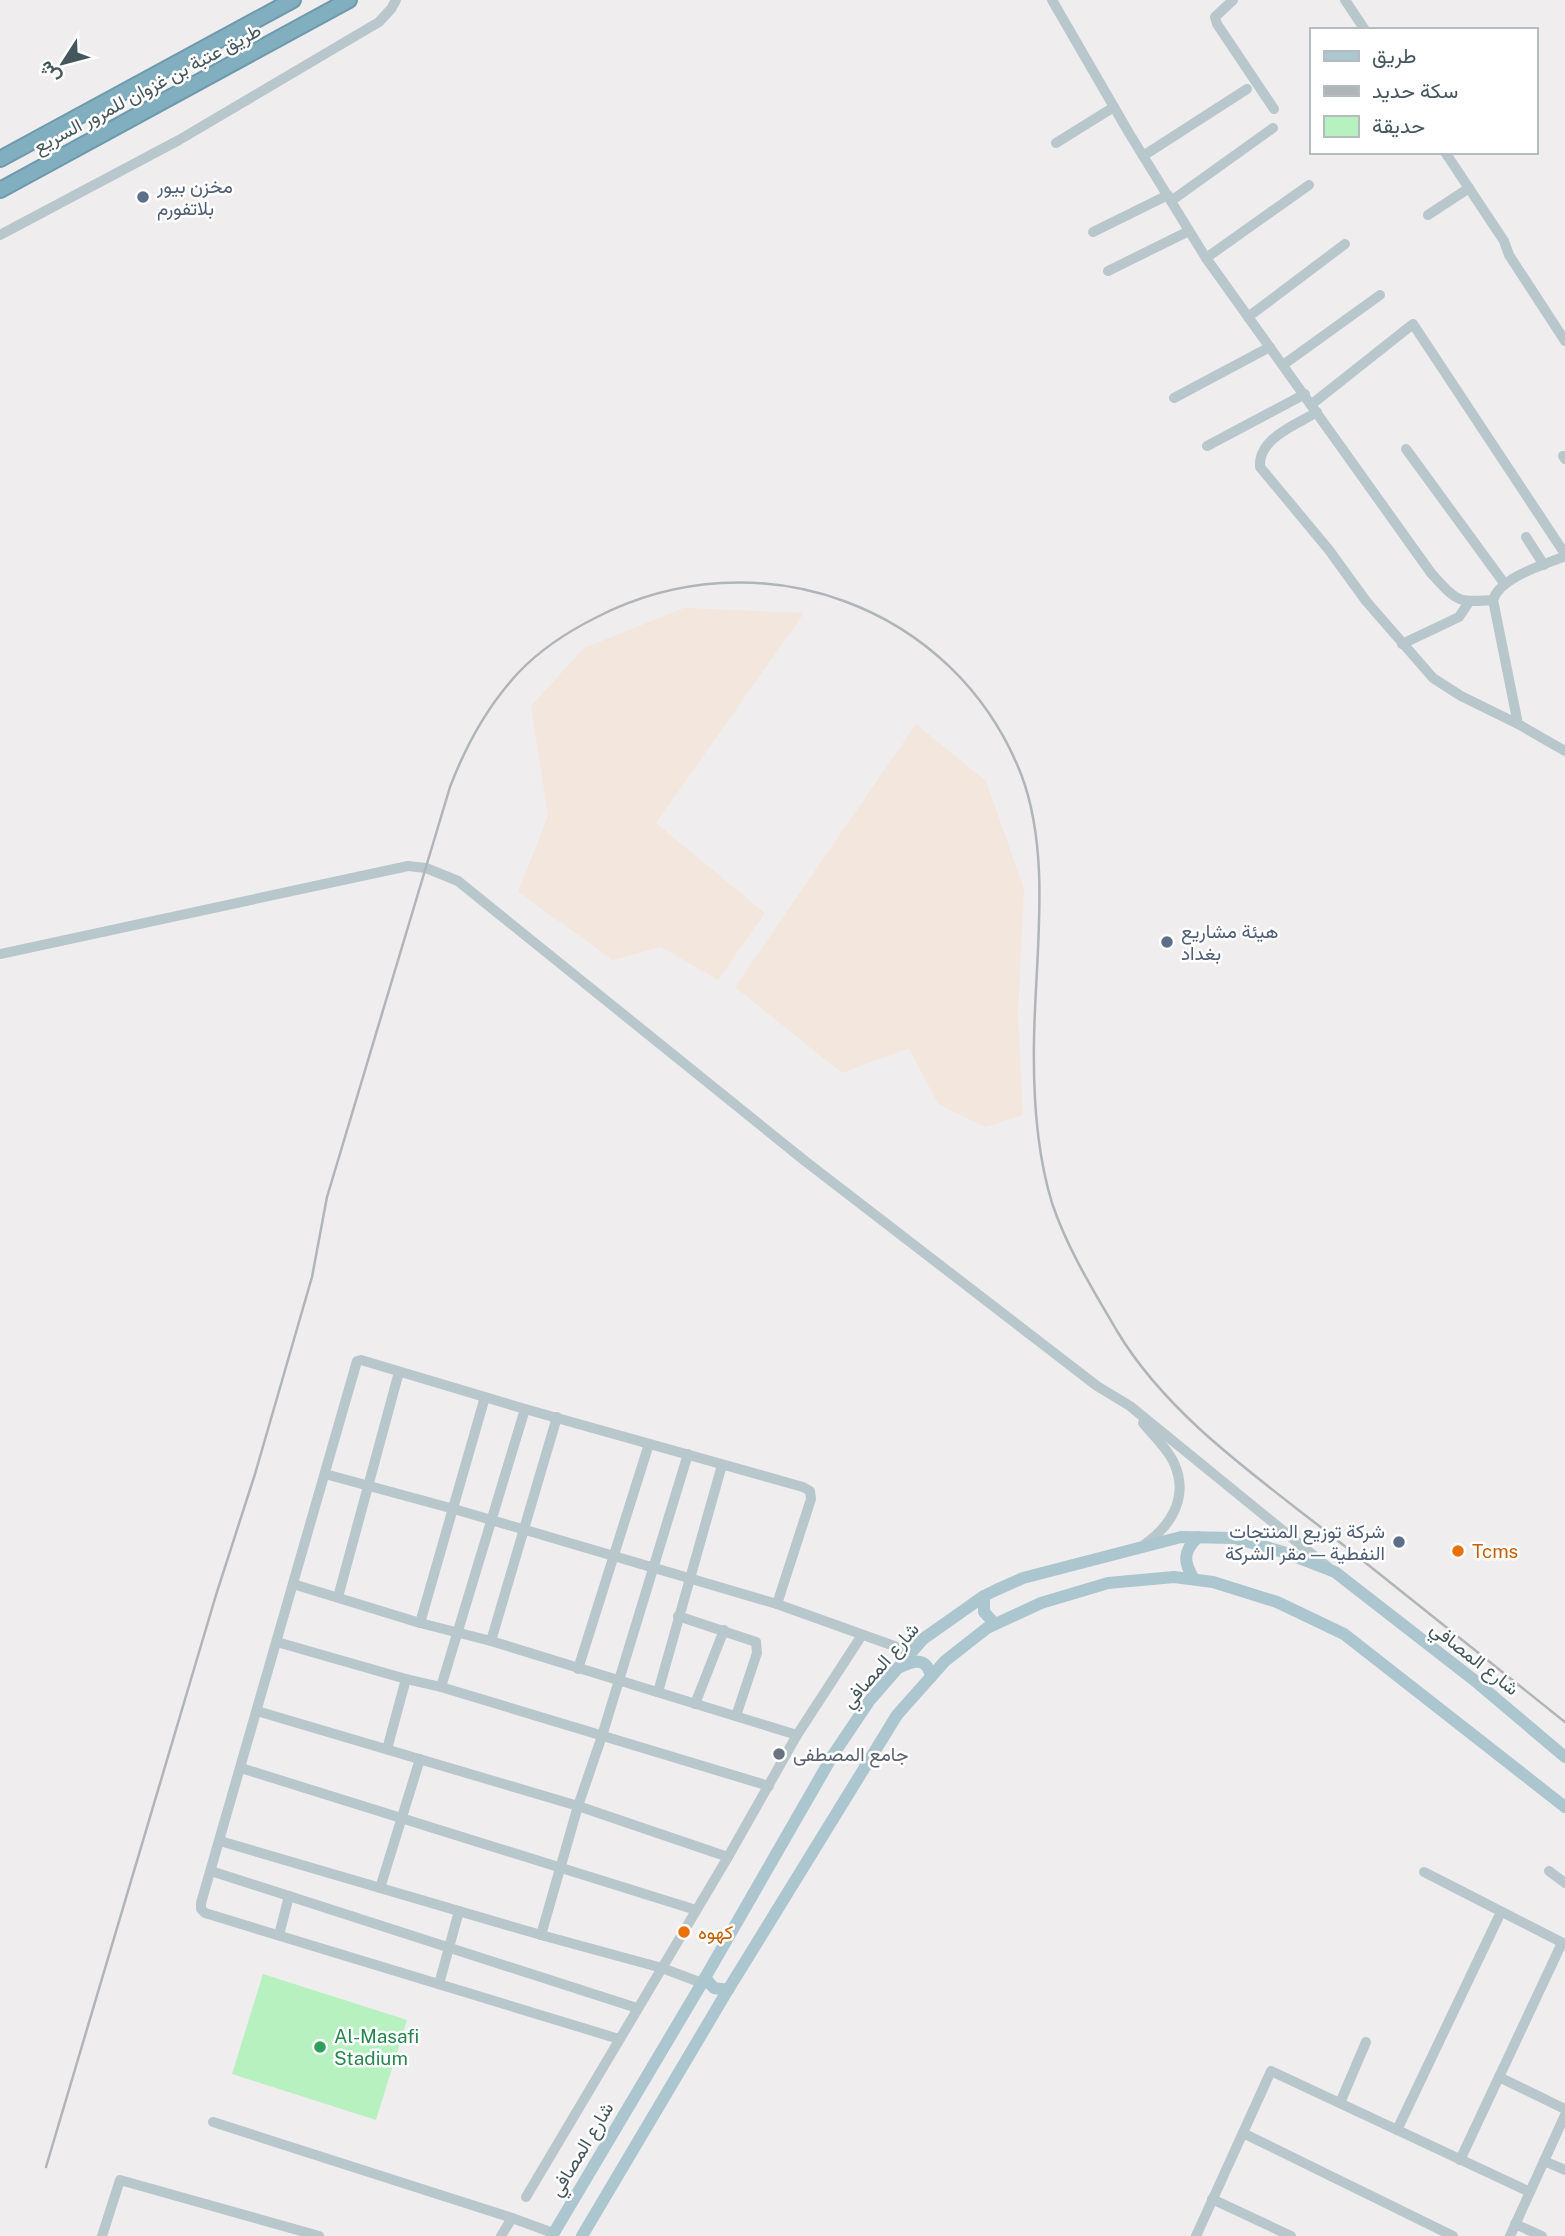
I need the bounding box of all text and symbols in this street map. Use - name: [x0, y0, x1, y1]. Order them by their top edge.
- street label: طريق عتبة بن غزوان للمرور السريع: [29, 19, 266, 160]
- north arrow: [28, 28, 98, 98]
- legend: [1310, 28, 1537, 154]
- text: طريق: [1372, 43, 1417, 69]
- text: ش: [34, 57, 66, 89]
- text: سكة حديد: [1372, 78, 1458, 103]
- text: حديقة: [1372, 113, 1425, 138]
- place label: مخزن بيور بلاتفورم: [156, 175, 233, 221]
- marker: مخزن بيور بلاتفورم: [135, 189, 151, 205]
- place label: هيئة مشاريع بغداد: [1181, 920, 1278, 965]
- marker: هيئة مشاريع بغداد: [1159, 934, 1175, 950]
- place label: شركة توزيع المنتجات النفطية — مقر الشركة: [1225, 1520, 1385, 1565]
- marker: شركة توزيع المنتجات النفطية — مقر الشركة: [1391, 1534, 1407, 1550]
- place label: Tcms: [1472, 1540, 1518, 1562]
- marker: Tcms: [1450, 1543, 1466, 1559]
- street label: شارع المصافي: [1423, 1617, 1524, 1703]
- street label: شارع المصافي: [837, 1618, 927, 1715]
- place label: جامع المصطفى: [793, 1743, 909, 1768]
- marker: جامع المصطفى: [771, 1746, 787, 1762]
- place label: كهوه: [698, 1921, 733, 1944]
- marker: كهوه: [676, 1924, 692, 1940]
- place label: Al-Masafi Stadium: [334, 2025, 419, 2069]
- marker: Al-Masafi Stadium: [312, 2039, 328, 2055]
- street label: شارع المصافي: [544, 2098, 622, 2203]

